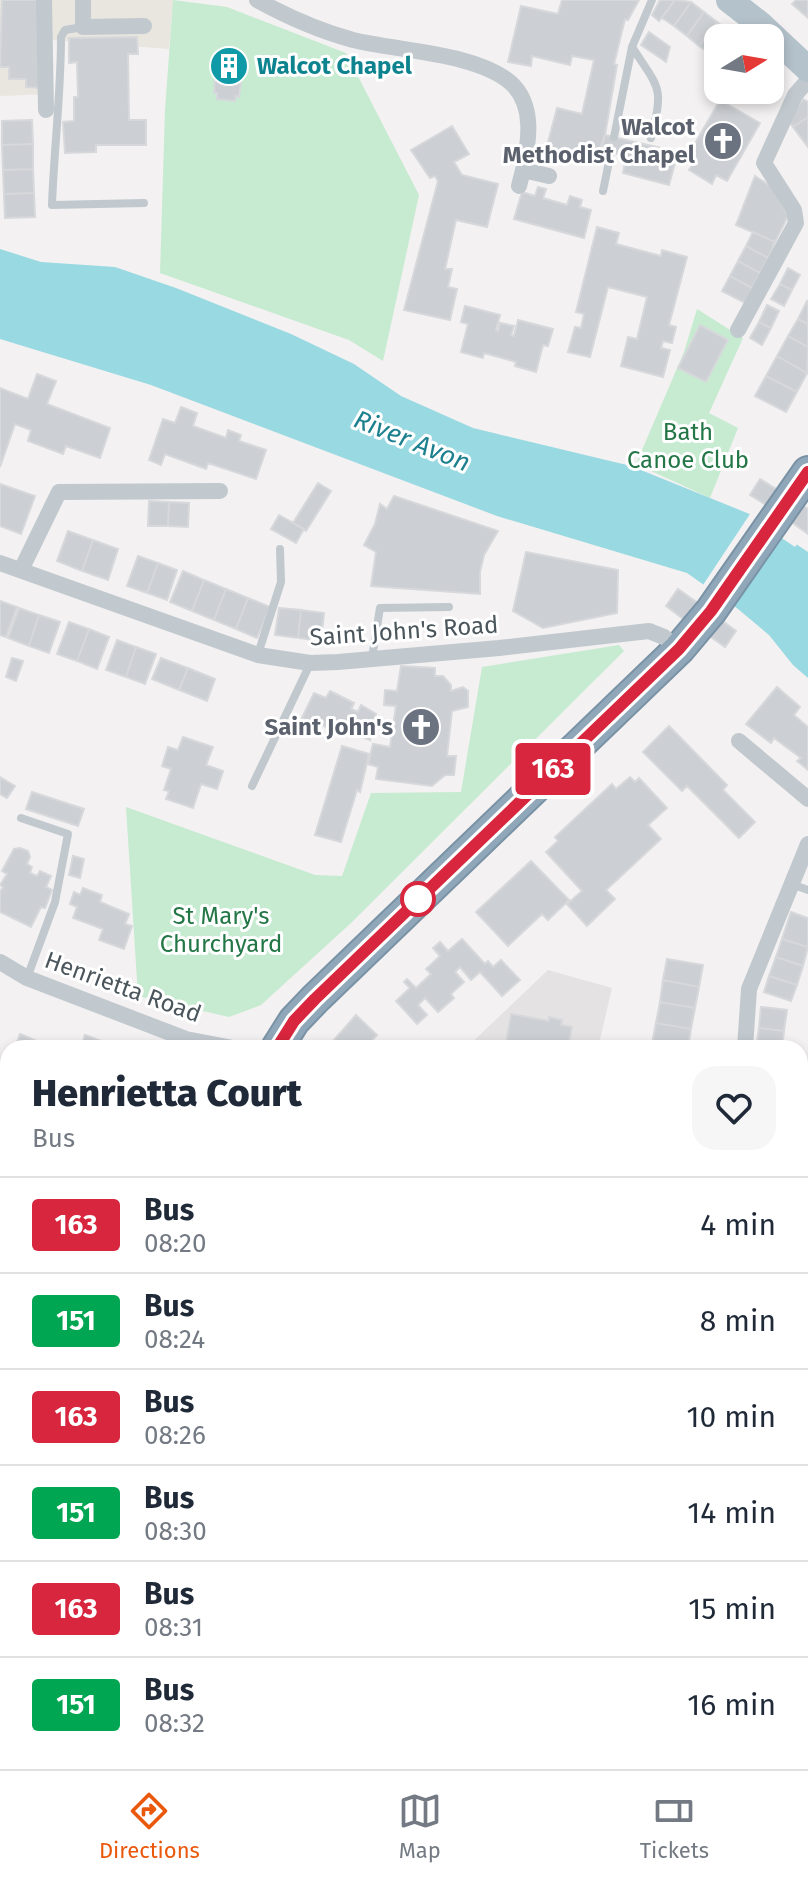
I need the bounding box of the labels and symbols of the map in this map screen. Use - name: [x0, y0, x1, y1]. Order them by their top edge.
- north arrow: [704, 24, 784, 104]
- building icon: Walcot Chapel: [208, 45, 250, 87]
- place label: Walcot Chapel: [257, 52, 413, 80]
- place label: Walcot Methodist Chapel: [503, 113, 696, 169]
- church icon: Walcot Methodist Chapel: [702, 120, 744, 162]
- water label: River Avon: [349, 404, 475, 478]
- park label: Bath Canoe Club: [627, 418, 749, 474]
- street label: Saint John's Road: [309, 610, 499, 652]
- church icon: Saint John's: [400, 706, 442, 748]
- place label: Saint John's: [264, 713, 393, 741]
- line badge: 163: [507, 743, 599, 795]
- unlabelled marker: [401, 882, 435, 916]
- park label: St Mary's Churchyard: [160, 902, 282, 958]
- street label: Henrietta Road: [41, 946, 205, 1028]

